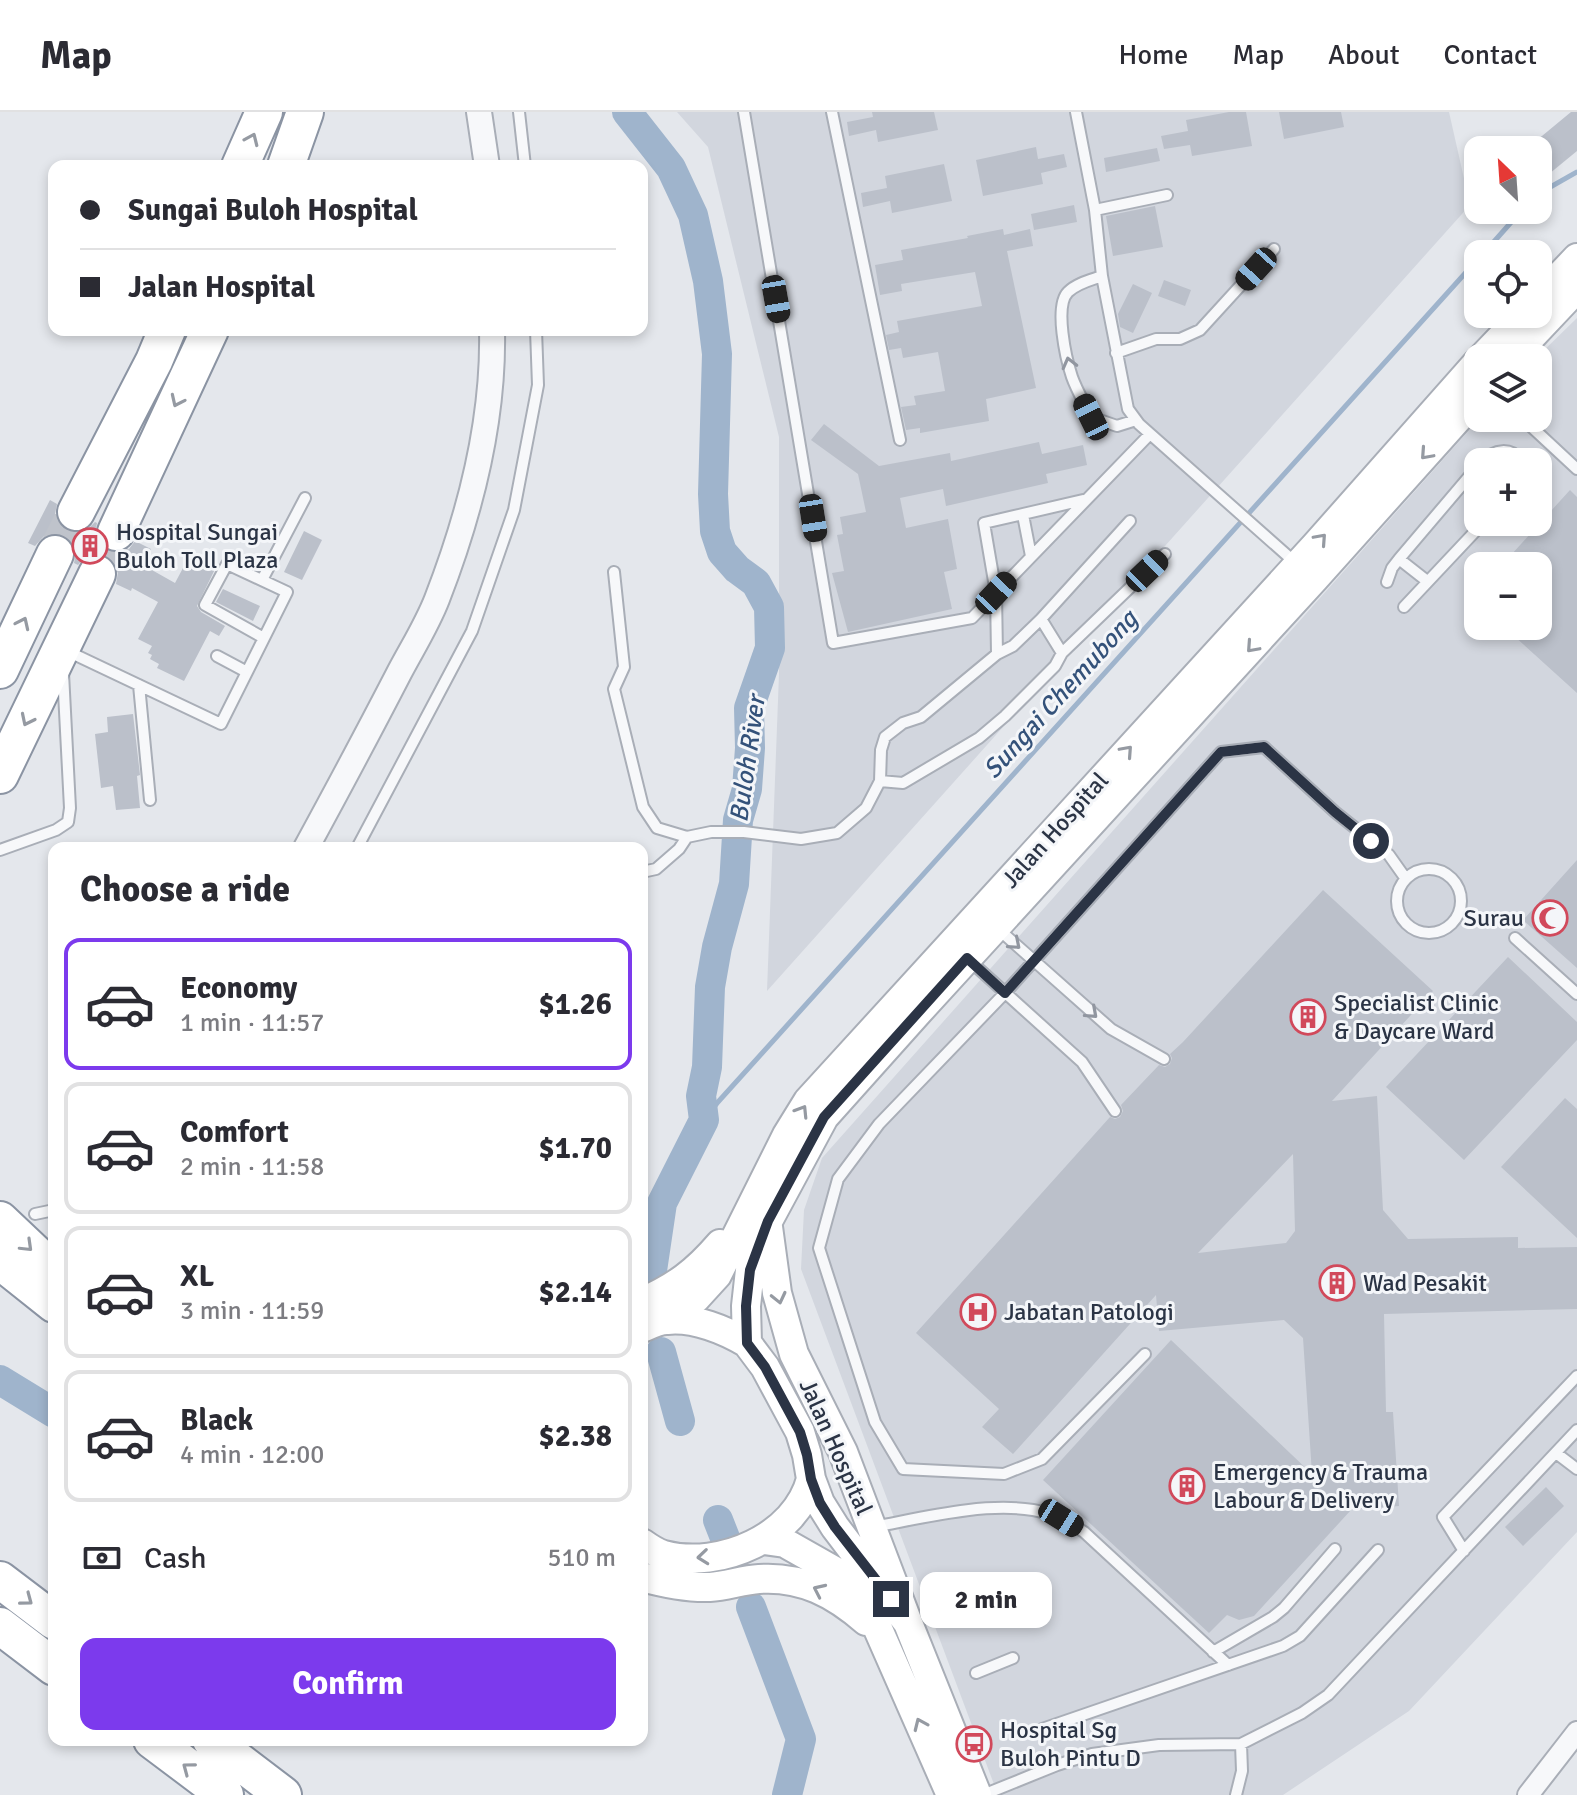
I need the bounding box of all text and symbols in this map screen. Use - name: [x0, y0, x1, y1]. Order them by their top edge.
- text: Map: [40, 32, 112, 79]
- text: Home: [1119, 38, 1188, 72]
- text: Map: [1232, 38, 1284, 72]
- text: About: [1328, 38, 1400, 72]
- text: Contact: [1444, 38, 1537, 72]
- one-way arrow: [242, 133, 258, 147]
- north arrow: [1464, 136, 1552, 224]
- map controls: [1464, 136, 1552, 640]
- text: Sungai Buloh Hospital: [128, 192, 418, 229]
- button: locate: [1464, 240, 1552, 328]
- car: [1231, 243, 1281, 295]
- text: Jalan Hospital: [128, 269, 315, 306]
- car: [760, 273, 792, 325]
- button: layers: [1464, 344, 1552, 432]
- one-way arrow: [1061, 356, 1078, 370]
- car: [1070, 390, 1112, 444]
- one-way arrow: [171, 392, 187, 407]
- one-way arrow: [1421, 444, 1436, 459]
- button: +: [1464, 448, 1552, 536]
- car: [797, 492, 829, 544]
- place label: Hospital Sungai Buloh Toll Plaza: [116, 517, 278, 575]
- building icon: Hospital Sungai Buloh Toll Plaza: [71, 527, 109, 565]
- one-way arrow: [1312, 533, 1326, 548]
- car: [1121, 546, 1173, 596]
- button: −: [1464, 552, 1552, 640]
- car: [971, 567, 1021, 619]
- water label: Sungai Chemubong: [977, 602, 1146, 785]
- one-way arrow: [13, 616, 29, 631]
- one-way arrow: [1247, 638, 1262, 652]
- water label: Buloh River: [723, 691, 773, 824]
- one-way arrow: [21, 712, 37, 727]
- one-way arrow: [1117, 746, 1132, 760]
- street label: Jalan Hospital: [995, 766, 1115, 894]
- route start: [1353, 823, 1389, 859]
- text: Choose a ride: [80, 867, 290, 912]
- mosque icon: Surau: [1531, 899, 1569, 937]
- place label: Surau: [1464, 903, 1524, 933]
- one-way arrow: [1006, 934, 1021, 948]
- icon: car: [84, 968, 156, 1040]
- text: Economy: [180, 970, 297, 1007]
- text: $1.26: [539, 986, 612, 1023]
- place label: Specialist Clinic & Daycare Ward: [1334, 988, 1499, 1046]
- building icon: Specialist Clinic & Daycare Ward: [1289, 998, 1327, 1036]
- one-way arrow: [1083, 1003, 1098, 1017]
- text: 1 min · 11:57: [180, 1007, 324, 1039]
- one-way arrow: [793, 1105, 808, 1120]
- icon: car: [84, 1112, 156, 1184]
- text: Comfort: [180, 1114, 289, 1151]
- text: $1.70: [539, 1130, 612, 1167]
- text: 2 min · 11:58: [180, 1151, 324, 1183]
- one-way arrow: [18, 1237, 32, 1251]
- icon: car: [84, 1256, 156, 1328]
- text: XL: [180, 1258, 214, 1295]
- building icon: Wad Pesakit: [1318, 1264, 1356, 1302]
- place label: Wad Pesakit: [1363, 1268, 1487, 1298]
- text: $2.14: [539, 1274, 612, 1311]
- one-way arrow: [770, 1291, 787, 1304]
- hospital icon: Jabatan Patologi: [959, 1293, 997, 1331]
- text: 3 min · 11:59: [180, 1295, 324, 1327]
- place label: Jabatan Patologi: [1004, 1297, 1174, 1327]
- street label: Jalan Hospital: [793, 1374, 879, 1520]
- icon: car: [84, 1400, 156, 1472]
- text: Black: [180, 1402, 253, 1439]
- text: $2.38: [539, 1418, 612, 1455]
- text: 4 min · 12:00: [180, 1439, 324, 1471]
- place label: Emergency & Trauma Labour & Delivery: [1213, 1457, 1428, 1515]
- building icon: Emergency & Trauma Labour & Delivery: [1168, 1467, 1206, 1505]
- car: [1034, 1495, 1088, 1541]
- icon: cash: [80, 1536, 124, 1580]
- text: Cash: [144, 1540, 207, 1577]
- text: 510 m: [547, 1542, 616, 1574]
- one-way arrow: [696, 1548, 709, 1565]
- callout: 2 min: [919, 1571, 1051, 1627]
- route end: [873, 1581, 909, 1617]
- one-way arrow: [812, 1584, 827, 1600]
- text: 2 min: [955, 1584, 1017, 1616]
- one-way arrow: [18, 1591, 33, 1605]
- button: Confirm: [80, 1638, 616, 1730]
- place label: Hospital Sg Buloh Pintu D: [1000, 1715, 1141, 1773]
- one-way arrow: [914, 1717, 930, 1732]
- bus stop icon: Hospital Sg Buloh Pintu D: [955, 1725, 993, 1763]
- one-way arrow: [182, 1763, 197, 1777]

